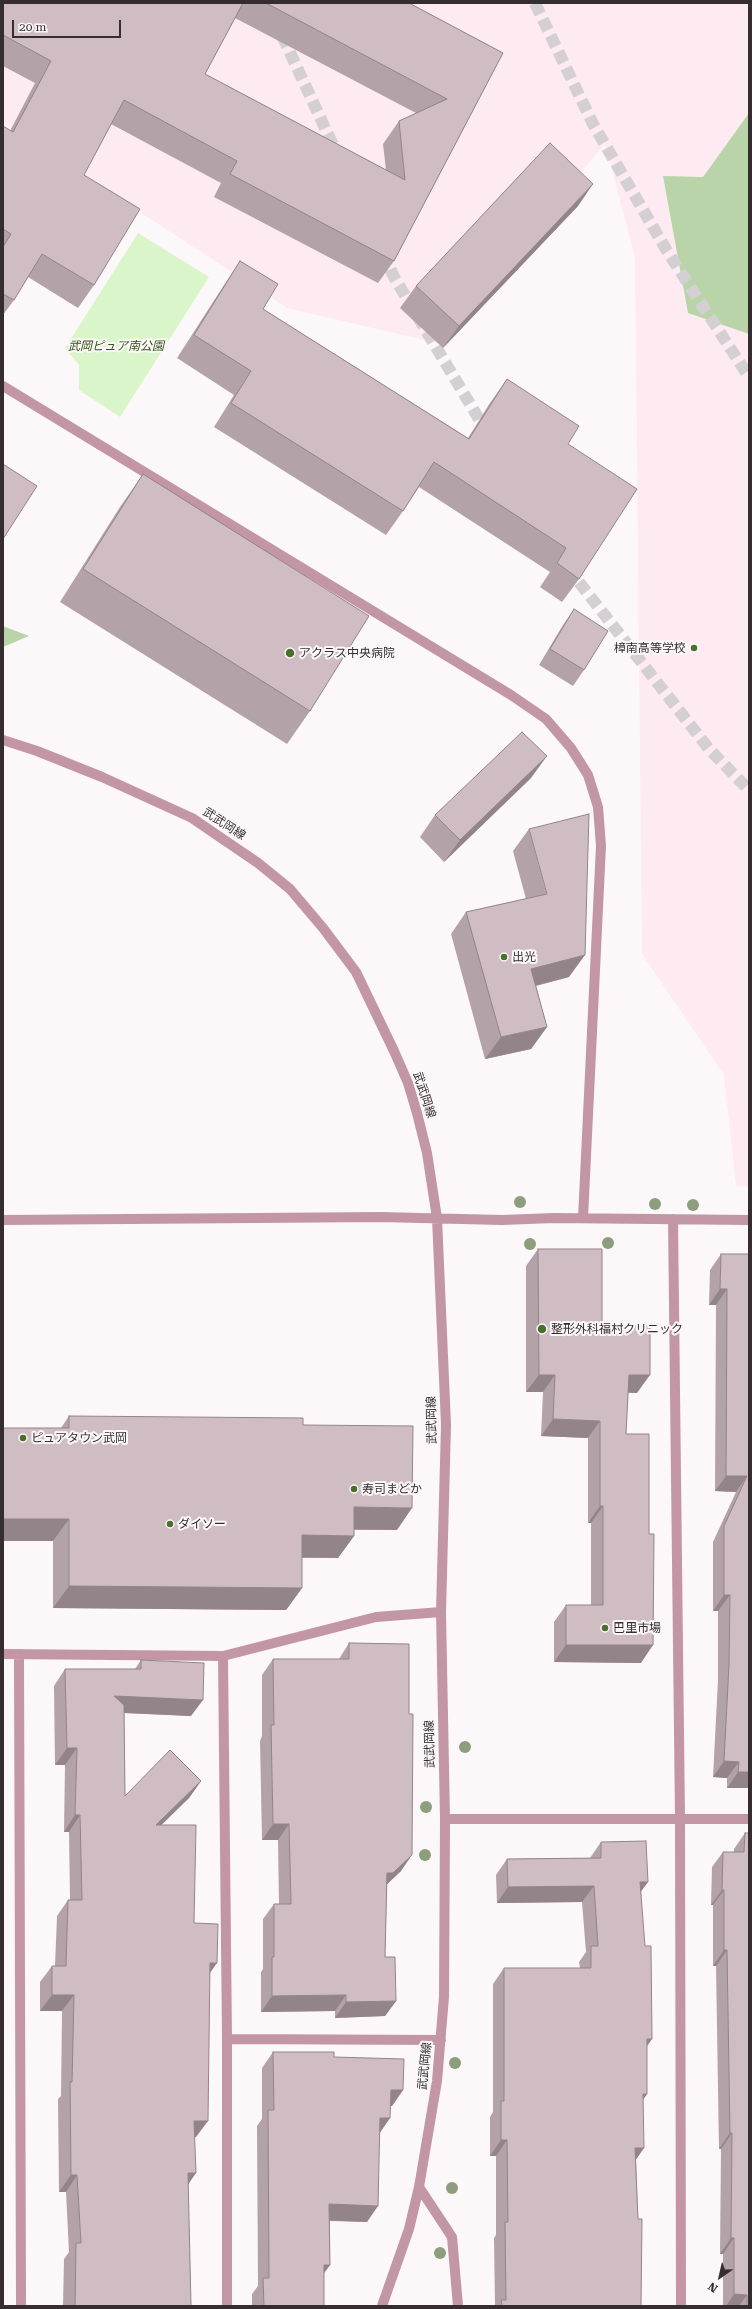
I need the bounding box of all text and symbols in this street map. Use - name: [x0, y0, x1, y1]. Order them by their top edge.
- scale bar: [14, 12, 123, 38]
- text: 20 m: [19, 20, 46, 34]
- park label: 武岡ピュア南公園: [68, 339, 164, 353]
- place label: 樟南高等学校: [614, 641, 686, 655]
- marker: 樟南高等学校: [689, 643, 699, 653]
- place label: アクラス中央病院: [299, 646, 395, 660]
- marker: アクラス中央病院: [284, 647, 296, 659]
- street label: 武武岡線: [200, 805, 248, 843]
- place label: 出光: [512, 950, 536, 964]
- marker: 出光: [499, 952, 509, 962]
- street label: 武武岡線: [410, 1070, 438, 1120]
- place label: 整形外科福村クリニック: [551, 1322, 683, 1336]
- marker: 整形外科福村クリニック: [536, 1323, 548, 1335]
- street label: 武武岡線: [424, 1396, 440, 1444]
- place label: ピュアタウン武岡: [31, 1431, 127, 1445]
- marker: ピュアタウン武岡: [18, 1433, 28, 1443]
- place label: 寿司まどか: [362, 1482, 422, 1496]
- marker: 寿司まどか: [349, 1484, 359, 1494]
- place label: ダイソー: [178, 1517, 226, 1531]
- marker: ダイソー: [165, 1519, 175, 1529]
- place label: 巴里市場: [613, 1621, 661, 1635]
- marker: 巴里市場: [600, 1623, 610, 1633]
- street label: 武武岡線: [422, 1720, 438, 1768]
- street label: 武武岡線: [415, 2041, 435, 2091]
- north arrow: [700, 2257, 740, 2297]
- text: N: [706, 2280, 720, 2295]

